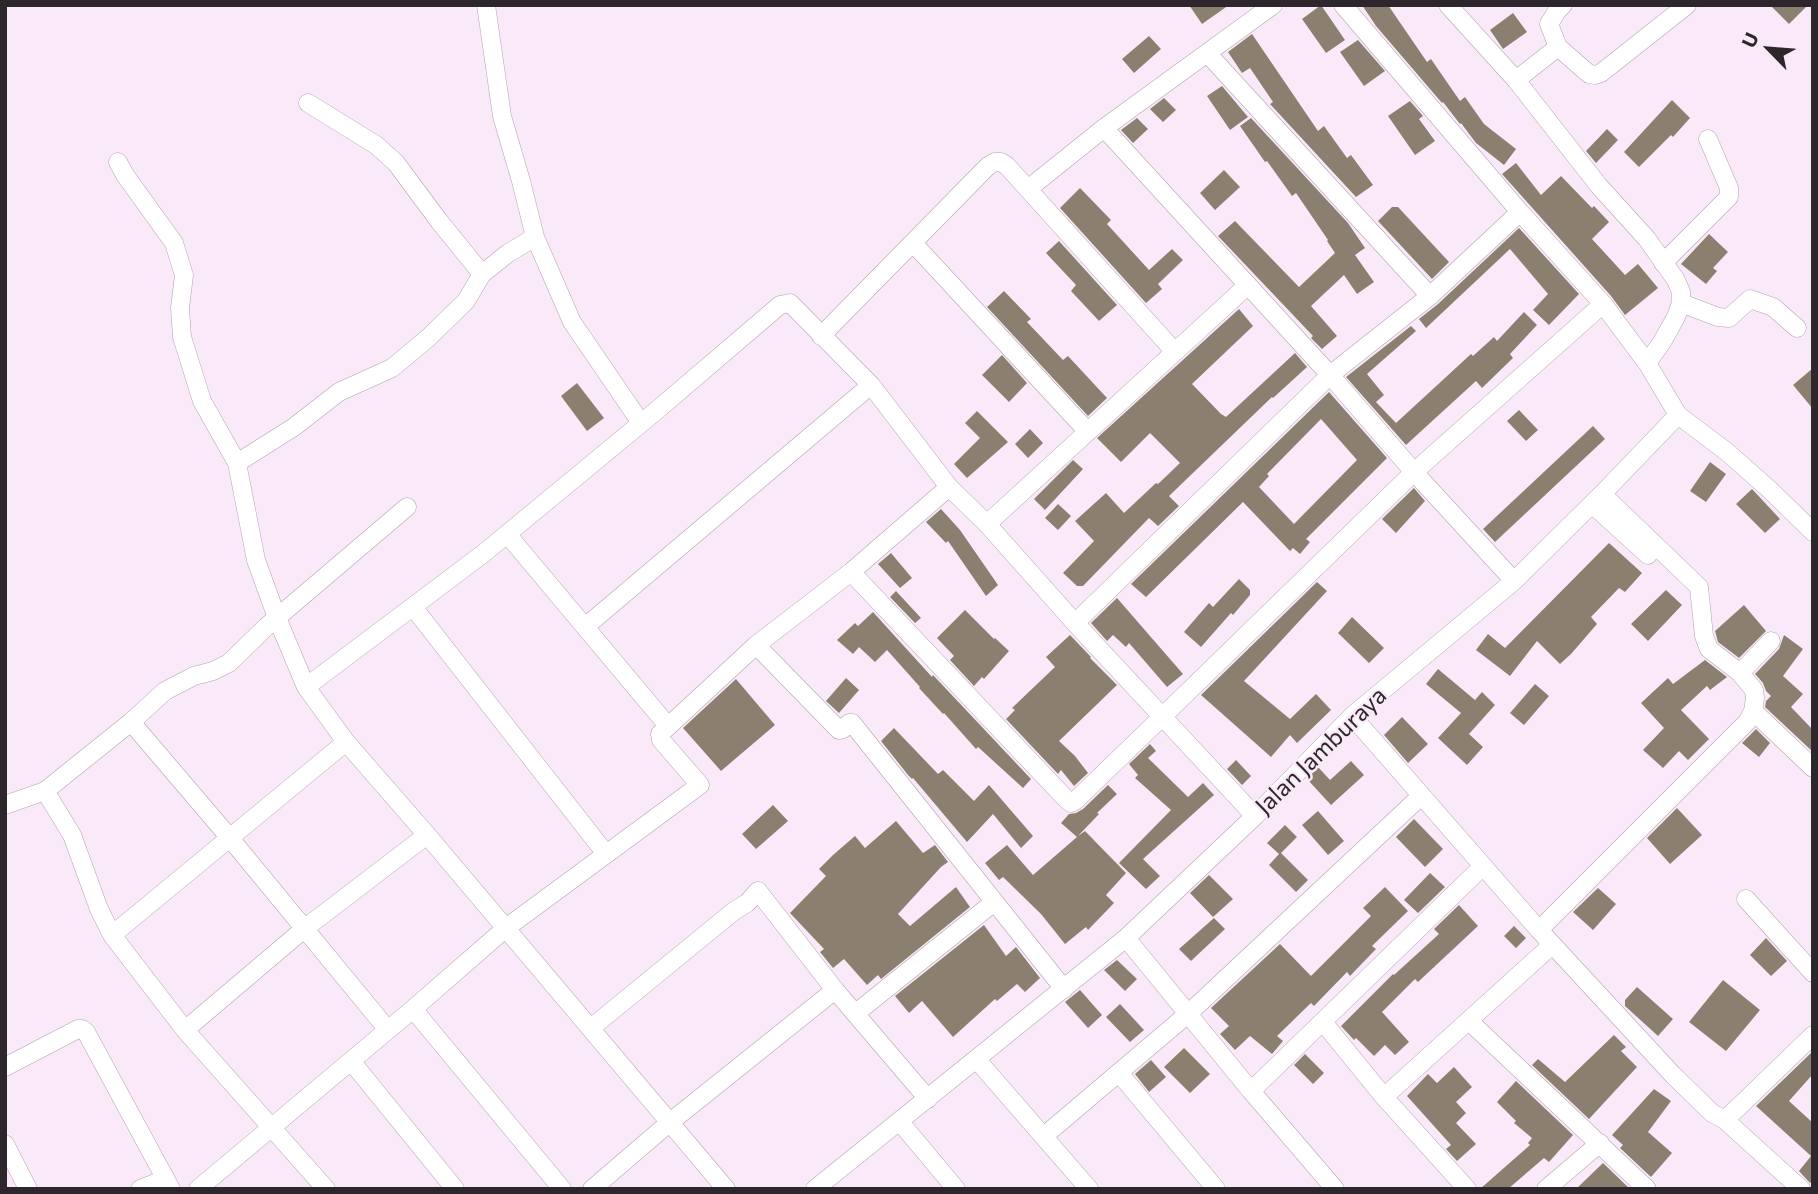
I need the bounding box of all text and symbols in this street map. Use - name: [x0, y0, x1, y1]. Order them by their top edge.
- north arrow: [1734, 14, 1804, 84]
- text: U: [1736, 29, 1763, 51]
- street label: Jalan Jamburaya: [1250, 681, 1392, 821]

